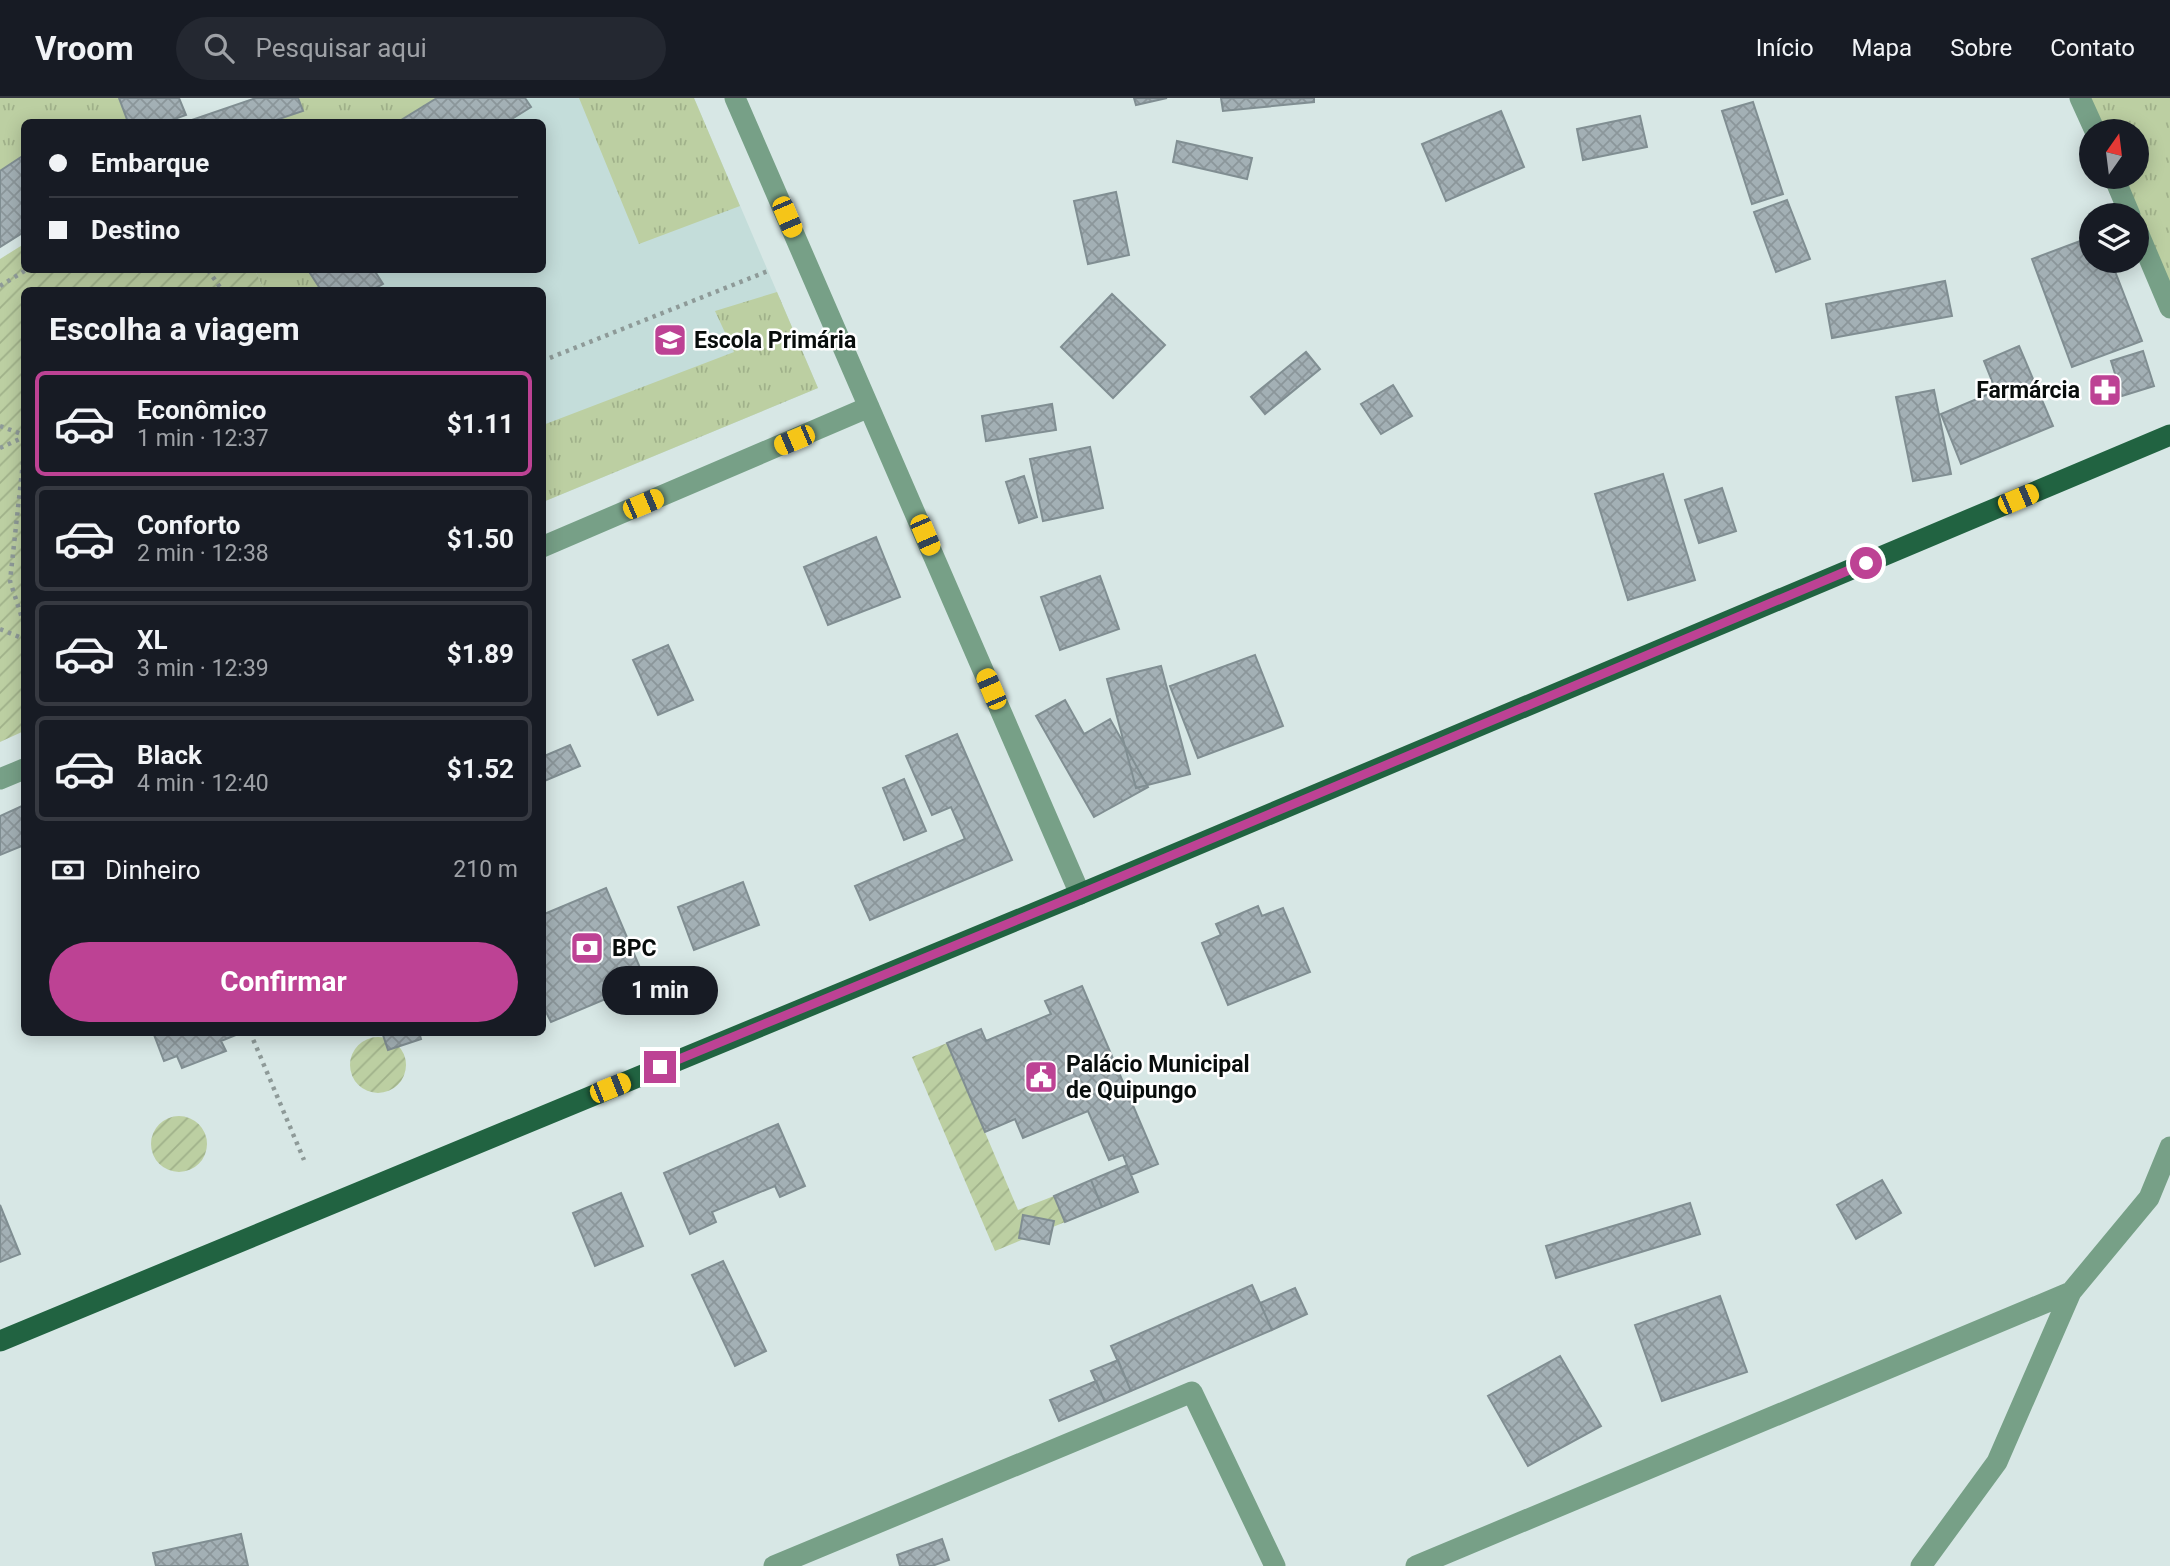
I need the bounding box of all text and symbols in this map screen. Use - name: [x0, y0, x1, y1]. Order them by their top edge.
- search box: [176, 17, 666, 80]
- text: Vroom: [35, 29, 134, 68]
- icon: search: [200, 29, 238, 67]
- text: Pesquisar aqui: [256, 33, 427, 63]
- text: Início: [1756, 34, 1814, 62]
- text: Mapa: [1852, 34, 1912, 62]
- text: Sobre: [1950, 34, 2012, 62]
- text: Contato: [2050, 34, 2135, 62]
- north arrow: [2079, 119, 2149, 189]
- map controls: [2079, 119, 2149, 273]
- text: Embarque: [91, 148, 209, 178]
- car: [770, 194, 805, 240]
- button: layers: [2079, 203, 2149, 273]
- text: Destino: [91, 215, 180, 245]
- text: Escolha a viagem: [49, 310, 300, 348]
- school or university icon: Escola Primária: [651, 321, 689, 359]
- place label: Escola Primária: [694, 327, 856, 354]
- pharmacy icon: Farmárcia: [2086, 371, 2124, 409]
- place label: Farmárcia: [1976, 377, 2080, 404]
- icon: car: [53, 392, 116, 455]
- text: Econômico: [137, 395, 266, 425]
- text: $1.11: [447, 409, 514, 439]
- car: [771, 422, 818, 458]
- text: 1 min · 12:37: [137, 425, 269, 452]
- car: [1995, 481, 2042, 517]
- car: [620, 486, 667, 522]
- icon: car: [53, 507, 116, 570]
- text: Conforto: [137, 510, 241, 540]
- car: [908, 512, 943, 558]
- text: $1.50: [447, 524, 514, 554]
- text: 2 min · 12:38: [137, 540, 269, 567]
- route start: [1850, 547, 1882, 579]
- icon: car: [53, 622, 116, 685]
- text: XL: [137, 625, 168, 655]
- text: $1.89: [447, 639, 514, 669]
- text: 3 min · 12:39: [137, 655, 269, 682]
- car: [974, 666, 1009, 712]
- icon: car: [53, 737, 116, 800]
- text: Black: [137, 740, 202, 770]
- text: $1.52: [447, 754, 514, 784]
- text: 4 min · 12:40: [137, 770, 269, 797]
- icon: cash: [49, 851, 87, 889]
- text: Dinheiro: [105, 855, 201, 885]
- text: 210 m: [453, 856, 518, 883]
- bank icon: BPC: [568, 929, 606, 967]
- place label: BPC: [612, 935, 657, 962]
- button: Confirmar: [49, 942, 518, 1022]
- callout: 1 min: [602, 965, 718, 1014]
- text: 1 min: [631, 977, 689, 1004]
- route end: [644, 1051, 676, 1083]
- place label: Palácio Municipal de Quipungo: [1066, 1051, 1250, 1104]
- public building icon: Palácio Municipal de Quipungo: [1022, 1058, 1060, 1096]
- car: [587, 1070, 634, 1106]

